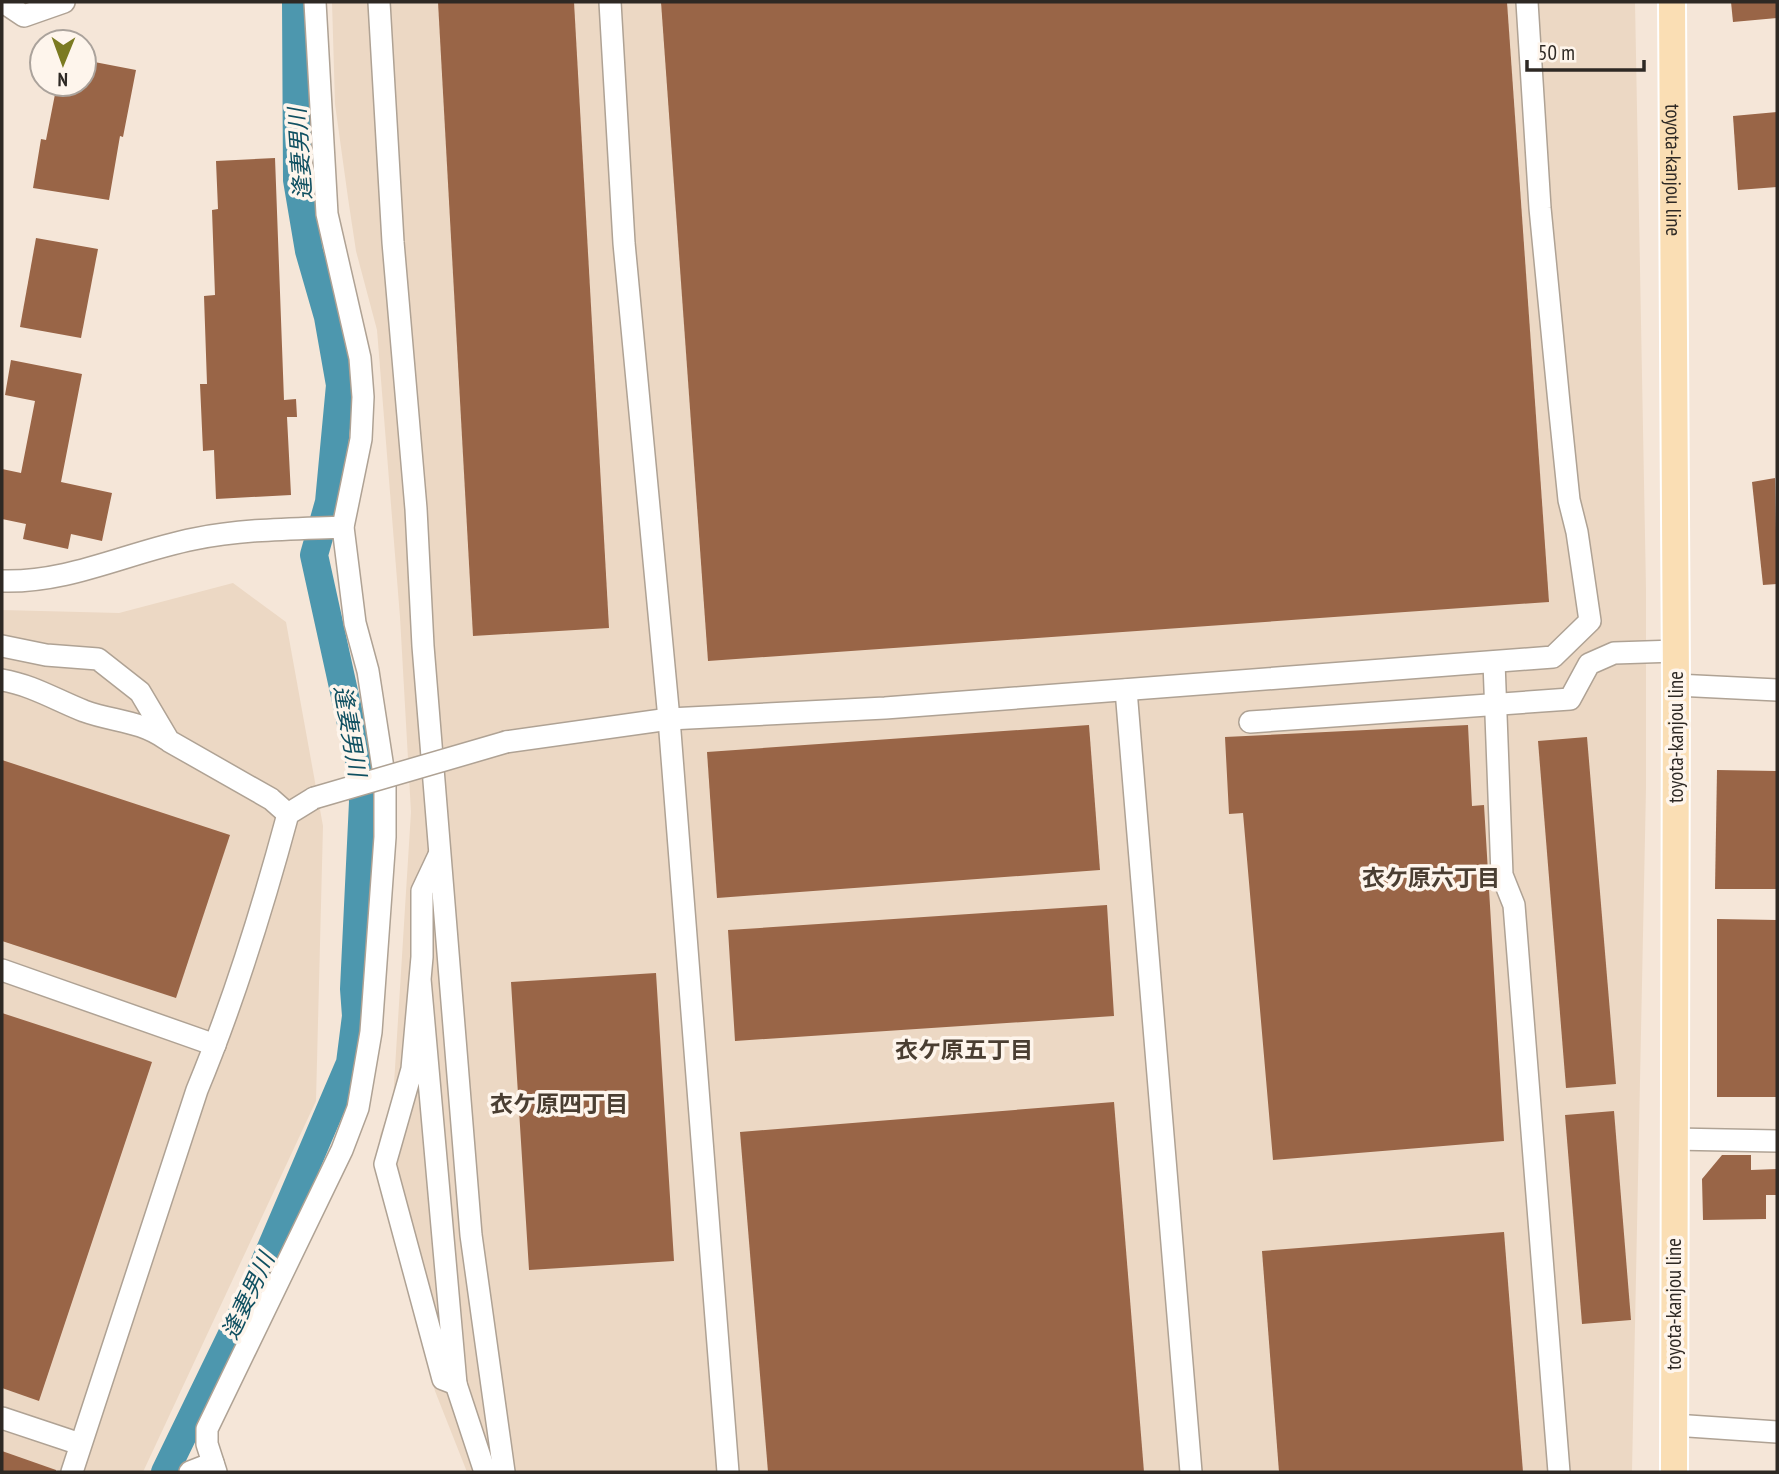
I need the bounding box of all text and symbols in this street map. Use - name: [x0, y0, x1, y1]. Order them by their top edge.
- north arrow: [28, 28, 98, 98]
- scale bar: [1527, 28, 1644, 72]
- text: 50 m: [1538, 39, 1575, 66]
- text: N: [57, 68, 68, 92]
- water label: 逢妻男川: [282, 104, 317, 201]
- street label: toyota-kanjou line: [1660, 104, 1687, 236]
- street label: toyota-kanjou line: [1662, 671, 1689, 803]
- water label: 逢妻男川: [328, 683, 373, 782]
- district label: 衣ケ原六丁目: [1362, 863, 1500, 892]
- district label: 衣ケ原五丁目: [895, 1035, 1033, 1064]
- district label: 衣ケ原四丁目: [490, 1089, 628, 1118]
- street label: toyota-kanjou line: [1660, 1238, 1687, 1370]
- water label: 逢妻男川: [215, 1245, 281, 1344]

